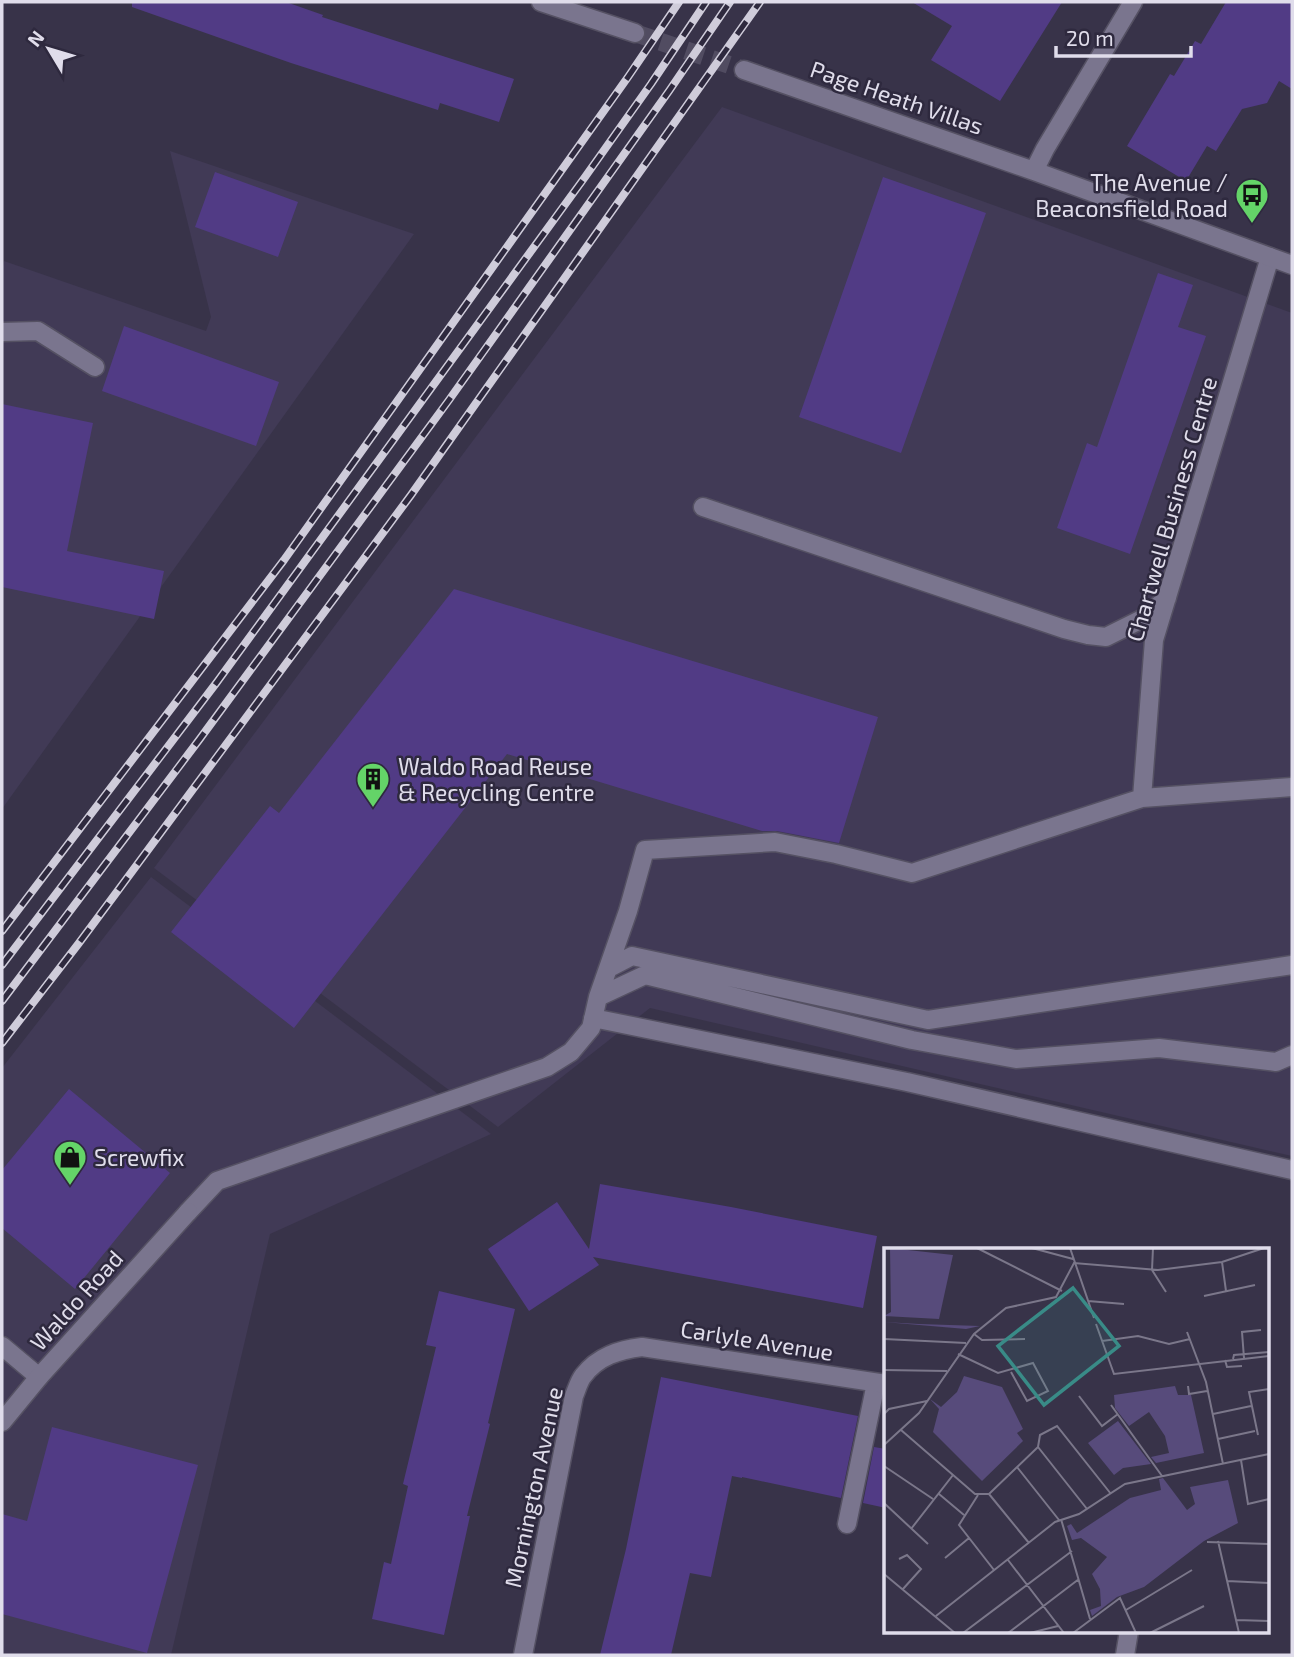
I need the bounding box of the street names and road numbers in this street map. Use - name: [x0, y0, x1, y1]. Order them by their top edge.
- street label: Page Heath Villas: [807, 54, 987, 140]
- street label: Chartwell Business Centre: [1120, 373, 1222, 645]
- street label: Waldo Road: [24, 1244, 128, 1356]
- street label: Carlyle Avenue: [679, 1314, 835, 1366]
- street label: Mornington Avenue: [498, 1384, 568, 1590]

